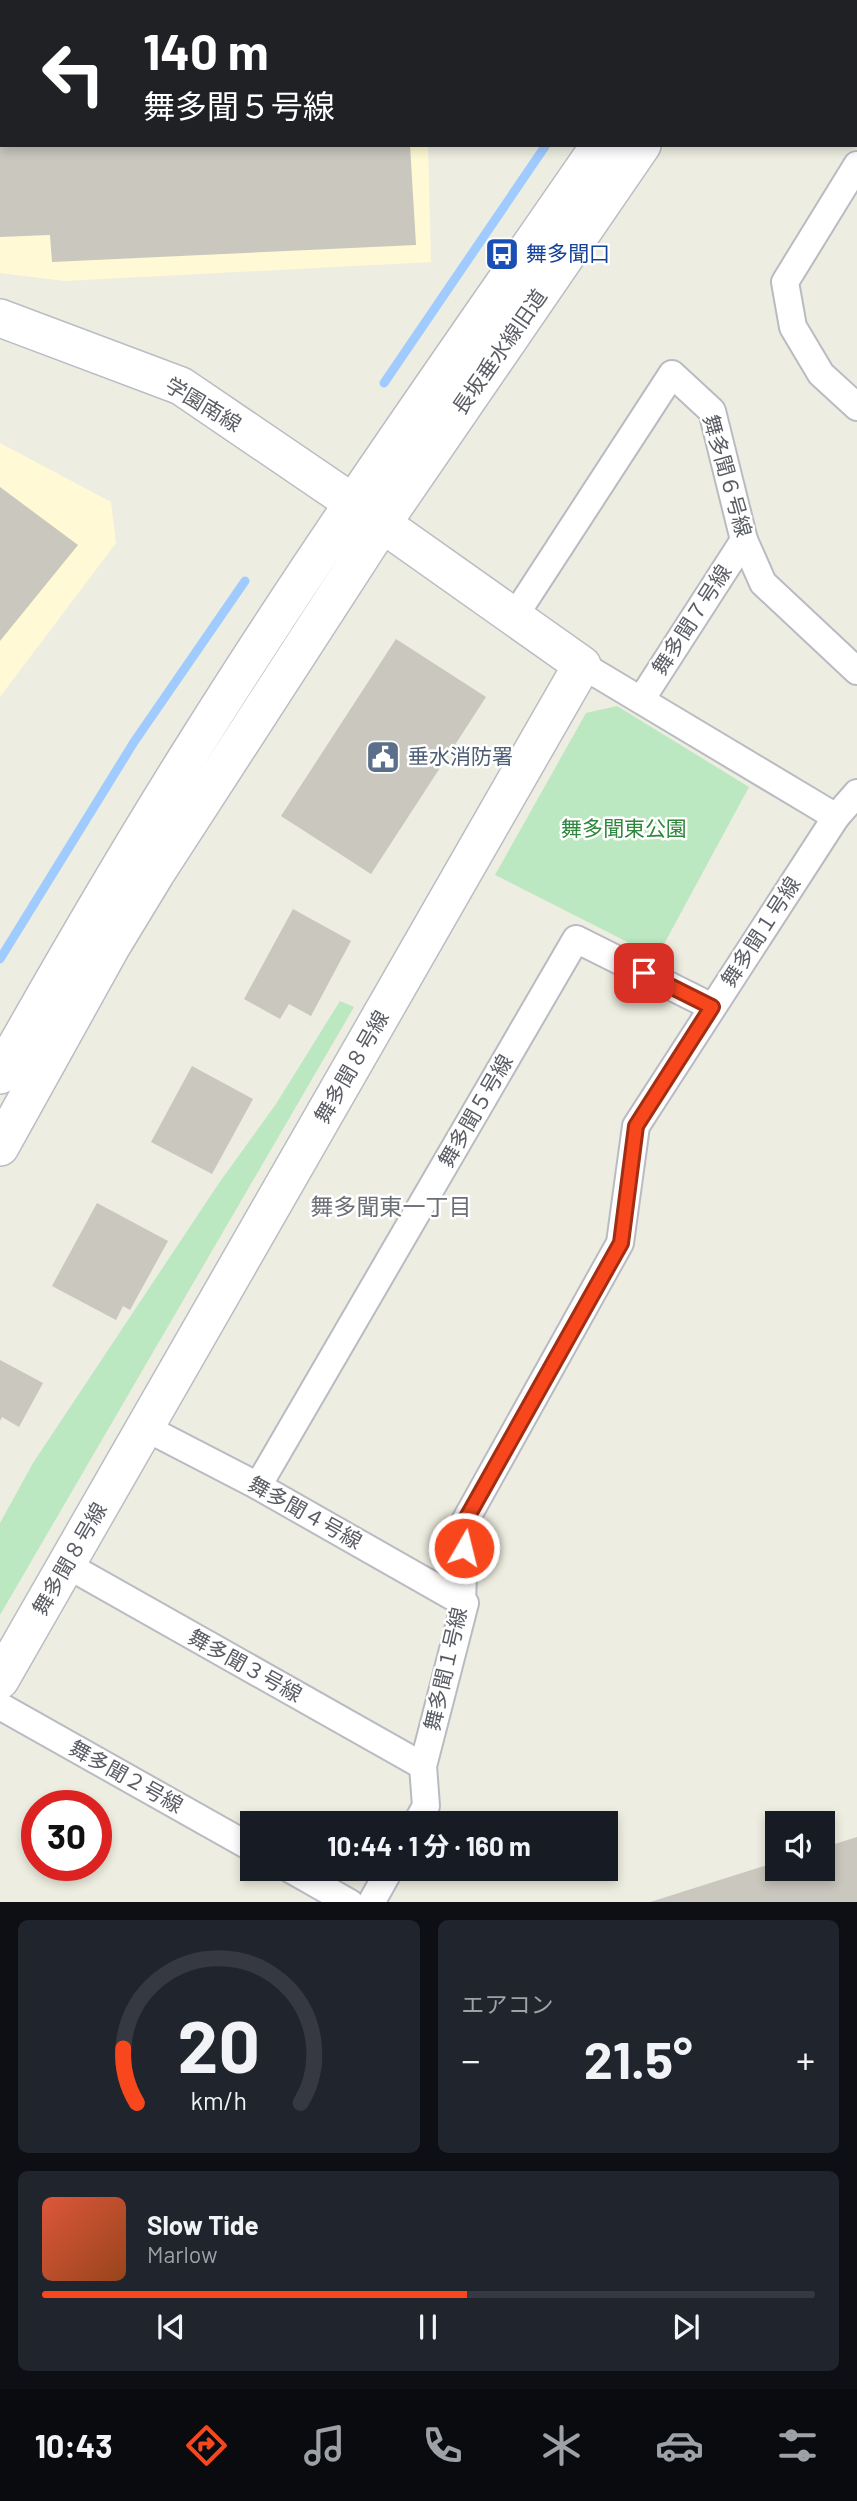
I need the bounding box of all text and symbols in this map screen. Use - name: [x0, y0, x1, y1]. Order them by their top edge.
- text: 140 m: [143, 21, 269, 80]
- icon: left: [28, 28, 119, 119]
- text: 舞多聞５号線: [143, 86, 335, 124]
- bus stop icon: 舞多聞口: [483, 235, 521, 273]
- place label: 舞多聞口: [526, 240, 610, 265]
- street label: 長坂垂水線旧道: [446, 284, 551, 419]
- street label: 学園南線: [161, 371, 246, 436]
- street label: 舞多聞６号線: [699, 412, 758, 540]
- street label: 舞多聞７号線: [646, 560, 736, 679]
- public building icon: 垂水消防署: [364, 738, 402, 776]
- place label: 垂水消防署: [408, 743, 513, 768]
- park label: 舞多聞東公園: [561, 815, 687, 840]
- street label: 舞多聞１号線: [715, 872, 805, 991]
- pin: [614, 943, 674, 1003]
- icon: arrive: [625, 954, 663, 992]
- street label: 舞多聞８号線: [308, 1005, 393, 1127]
- street label: 舞多聞５号線: [432, 1049, 517, 1171]
- district label: 舞多聞東一丁目: [311, 1192, 472, 1220]
- street label: 舞多聞４号線: [245, 1470, 367, 1553]
- street label: 舞多聞８号線: [26, 1497, 111, 1619]
- position arrow: [427, 1511, 501, 1585]
- street label: 舞多聞１号線: [418, 1604, 471, 1733]
- street label: 舞多聞３号線: [185, 1623, 307, 1706]
- street label: 舞多聞２号線: [66, 1734, 188, 1817]
- speed limit sign: 30: [21, 1790, 112, 1881]
- map controls: [765, 1811, 835, 1881]
- button: sound: [765, 1811, 835, 1881]
- text: 10:44 · 1 分 · 160 m: [327, 1830, 531, 1861]
- text: エアコン: [462, 1990, 554, 2018]
- text: 20: [178, 2000, 260, 2088]
- text: 21.5°: [584, 2027, 693, 2089]
- text: −: [462, 2036, 481, 2082]
- text: +: [796, 2036, 815, 2082]
- text: km/h: [190, 2084, 247, 2114]
- text: Slow Tide: [147, 2209, 259, 2240]
- text: Marlow: [147, 2240, 218, 2268]
- icon: previous: [152, 2308, 190, 2346]
- icon: pause: [409, 2308, 447, 2346]
- icon: next: [667, 2308, 705, 2346]
- icon: directions: [182, 2421, 231, 2470]
- icon: music: [300, 2421, 349, 2470]
- icon: phone: [418, 2421, 467, 2470]
- icon: climate: [537, 2421, 586, 2470]
- icon: car: [655, 2421, 704, 2470]
- icon: filters: [773, 2421, 822, 2470]
- text: 10:43: [35, 2426, 113, 2464]

